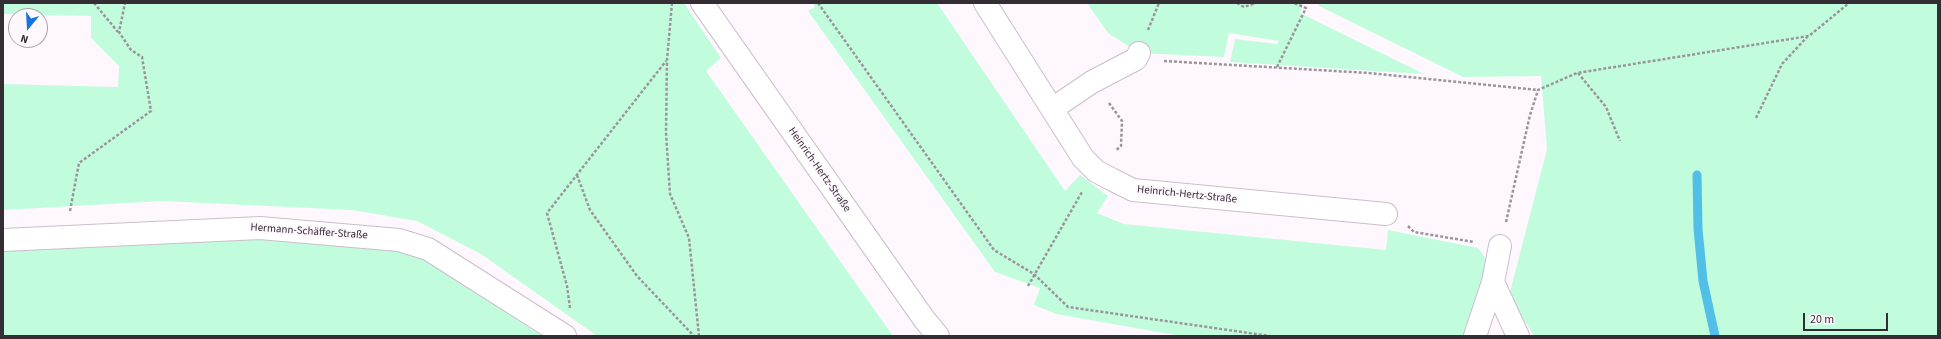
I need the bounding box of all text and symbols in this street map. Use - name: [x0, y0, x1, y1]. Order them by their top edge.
- north arrow: [8, 8, 48, 48]
- text: N: [19, 31, 30, 47]
- street label: Heinrich-Hertz-Straße: [785, 125, 853, 215]
- street label: Heinrich-Hertz-Straße: [1136, 183, 1238, 207]
- street label: Hermann-Schäffer-Straße: [250, 221, 368, 243]
- scale bar: [1805, 305, 1890, 331]
- text: 20 m: [1810, 311, 1834, 328]

